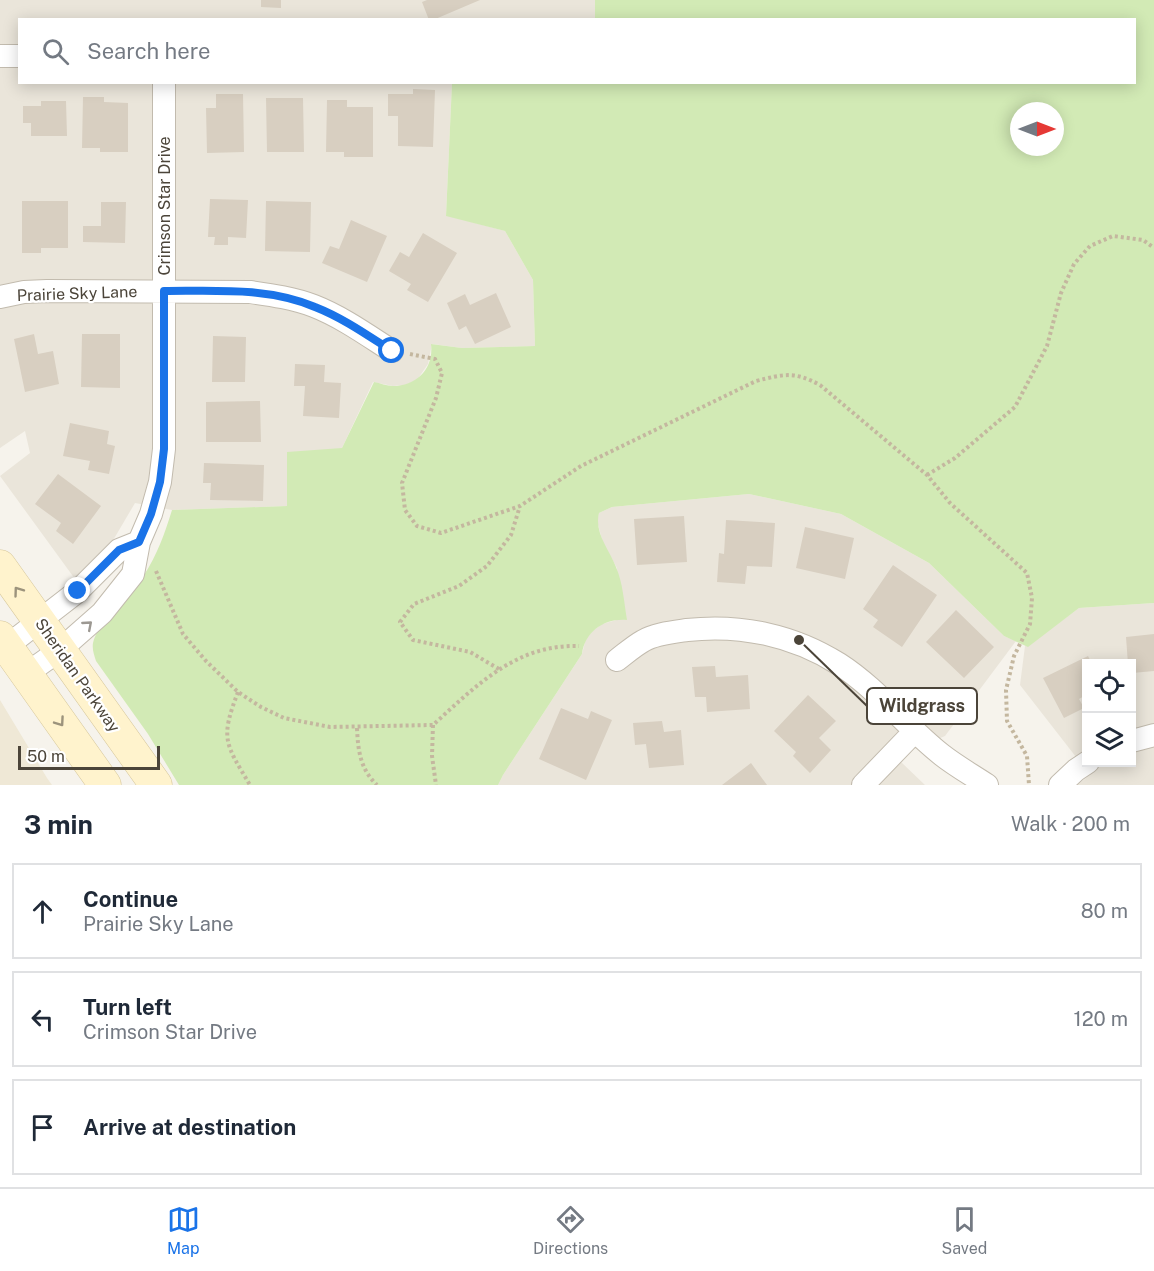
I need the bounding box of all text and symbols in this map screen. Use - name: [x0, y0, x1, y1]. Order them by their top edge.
- search box: [18, 18, 1136, 84]
- icon: search: [39, 35, 72, 68]
- text: Search here: [87, 38, 211, 64]
- north arrow: [1010, 102, 1064, 156]
- street label: Crimson Star Drive: [155, 136, 174, 276]
- street label: Prairie Sky Lane: [16, 282, 138, 305]
- route start: [378, 337, 404, 363]
- route end: [64, 577, 90, 603]
- one-way arrow: [14, 586, 25, 597]
- street label: Sheridan Parkway: [31, 615, 124, 736]
- one-way arrow: [81, 621, 92, 632]
- map controls: [1082, 659, 1136, 767]
- button: locate: [1082, 659, 1136, 713]
- callout: Wildgrass: [867, 688, 977, 724]
- text: Wildgrass: [879, 695, 965, 716]
- button: layers: [1082, 713, 1136, 767]
- one-way arrow: [53, 715, 64, 726]
- scale bar: [18, 743, 160, 770]
- text: 50 m: [27, 747, 65, 766]
- text: 3 min: [24, 809, 93, 840]
- text: Walk · 200 m: [1011, 812, 1130, 836]
- text: Continue: [83, 886, 178, 912]
- icon: ahead: [26, 895, 59, 928]
- text: 80 m: [1081, 899, 1128, 923]
- text: Prairie Sky Lane: [83, 912, 234, 936]
- text: Turn left: [83, 994, 172, 1020]
- icon: left: [26, 1003, 59, 1036]
- text: 120 m: [1074, 1007, 1128, 1031]
- text: Crimson Star Drive: [83, 1020, 257, 1044]
- icon: arrive: [26, 1111, 59, 1144]
- text: Arrive at destination: [83, 1114, 296, 1140]
- tab: Map: [167, 1203, 200, 1258]
- tab: Directions: [533, 1203, 608, 1258]
- tab: Saved: [942, 1203, 987, 1258]

